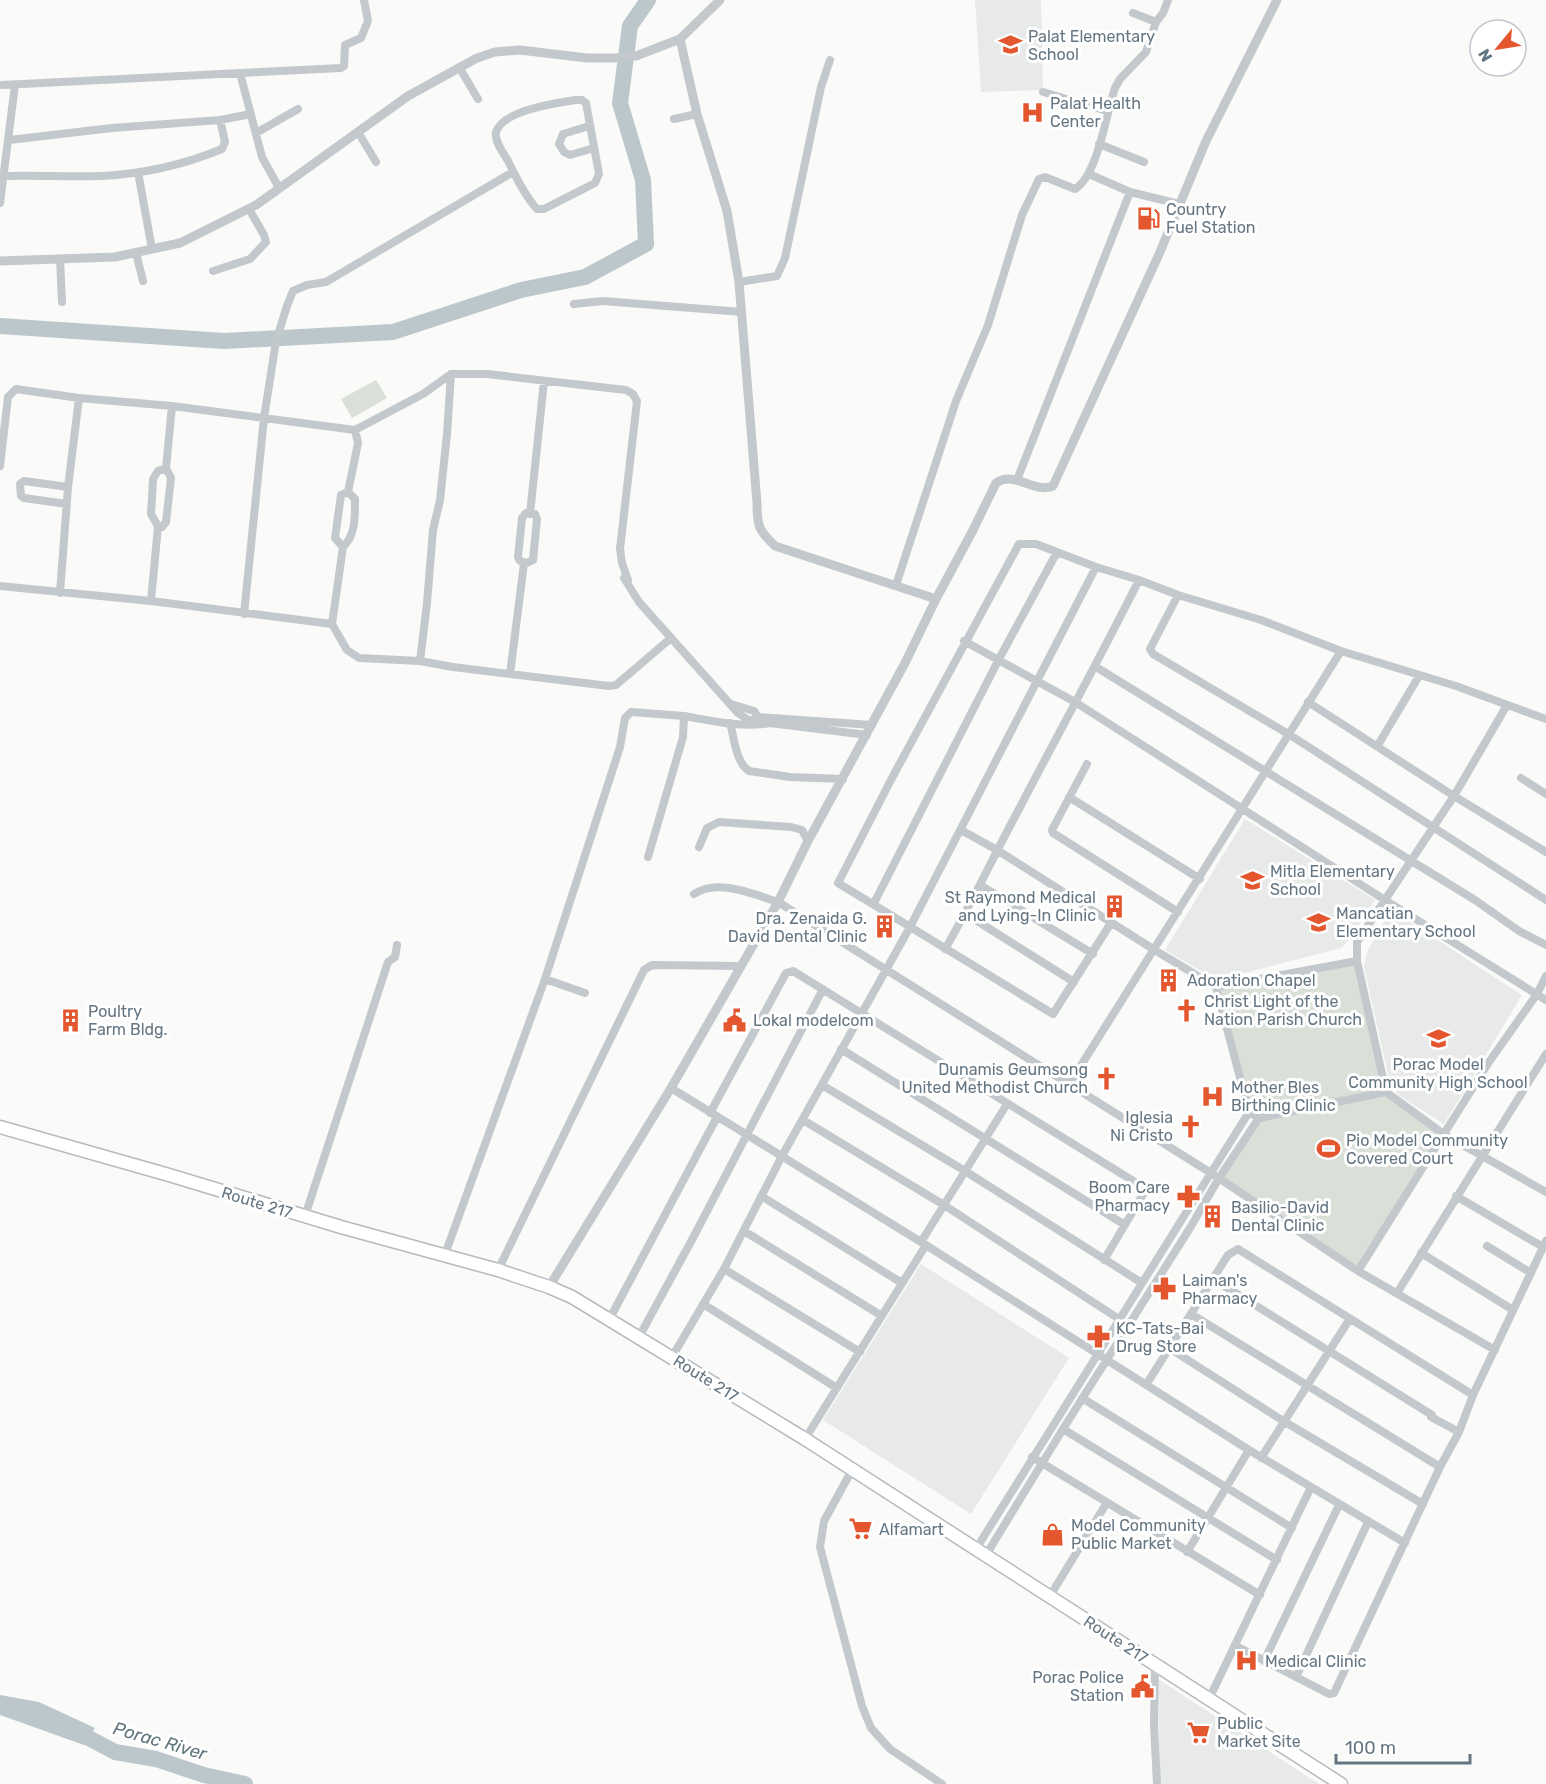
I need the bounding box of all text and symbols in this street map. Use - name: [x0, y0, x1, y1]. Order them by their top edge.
- north arrow: [1468, 18, 1528, 78]
- place label: Palat Elementary School: [1028, 27, 1155, 64]
- school or university icon: Palat Elementary School: [997, 32, 1023, 58]
- text: N: [1474, 46, 1497, 65]
- place label: Palat Health Center: [1050, 94, 1141, 131]
- hospital icon: Palat Health Center: [1019, 99, 1045, 125]
- place label: Country Fuel Station: [1166, 200, 1256, 237]
- fuel station icon: Country Fuel Station: [1135, 205, 1161, 231]
- place label: Mitla Elementary School: [1270, 862, 1395, 899]
- school or university icon: Mitla Elementary School: [1239, 867, 1265, 893]
- place label: St Raymond Medical and Lying-In Clinic: [945, 888, 1096, 925]
- building icon: St Raymond Medical and Lying-In Clinic: [1101, 893, 1127, 919]
- place label: Mancatian Elementary School: [1336, 904, 1476, 941]
- place label: Dra. Zenaida G. David Dental Clinic: [728, 909, 867, 946]
- school or university icon: Mancatian Elementary School: [1305, 909, 1331, 935]
- building icon: Dra. Zenaida G. David Dental Clinic: [872, 914, 898, 940]
- building icon: Adoration Chapel: [1156, 967, 1182, 993]
- place label: Adoration Chapel: [1187, 971, 1316, 990]
- place label: Christ Light of the Nation Parish Church: [1204, 992, 1362, 1029]
- church icon: Christ Light of the Nation Parish Church: [1173, 997, 1199, 1023]
- place label: Poultry Farm Bldg.: [88, 1002, 168, 1039]
- building icon: Poultry Farm Bldg.: [57, 1007, 83, 1033]
- public building icon: Lokal modelcom: [722, 1007, 748, 1033]
- place label: Lokal modelcom: [753, 1011, 874, 1030]
- school or university icon: Porac Model Community High School: [1425, 1026, 1451, 1052]
- place label: Porac Model Community High School: [1348, 1055, 1528, 1092]
- place label: Dunamis Geumsong United Methodist Church: [902, 1060, 1088, 1097]
- church icon: Dunamis Geumsong United Methodist Church: [1093, 1065, 1119, 1091]
- place label: Mother Bles Birthing Clinic: [1231, 1078, 1336, 1115]
- hospital icon: Mother Bles Birthing Clinic: [1200, 1083, 1226, 1109]
- place label: Iglesia Ni Cristo: [1110, 1108, 1173, 1145]
- church icon: Iglesia Ni Cristo: [1178, 1113, 1204, 1139]
- place label: Pio Model Community Covered Court: [1346, 1131, 1508, 1168]
- sports icon: Pio Model Community Covered Court: [1315, 1136, 1341, 1162]
- place label: Boom Care Pharmacy: [1088, 1178, 1170, 1215]
- street label: Route 217: [219, 1183, 294, 1222]
- pharmacy icon: Boom Care Pharmacy: [1175, 1183, 1201, 1209]
- place label: Basilio-David Dental Clinic: [1231, 1198, 1329, 1235]
- building icon: Basilio-David Dental Clinic: [1200, 1203, 1226, 1229]
- place label: Laiman's Pharmacy: [1182, 1271, 1258, 1308]
- pharmacy icon: Laiman's Pharmacy: [1151, 1276, 1177, 1302]
- place label: KC-Tats-Bai Drug Store: [1116, 1319, 1204, 1356]
- pharmacy icon: KC-Tats-Bai Drug Store: [1085, 1324, 1111, 1350]
- street label: Route 217: [670, 1351, 742, 1406]
- supermarket icon: Alfamart: [848, 1516, 874, 1542]
- place label: Model Community Public Market: [1071, 1516, 1206, 1553]
- place label: Alfamart: [879, 1520, 944, 1539]
- shop icon: Model Community Public Market: [1040, 1521, 1066, 1547]
- street label: Route 217: [1080, 1612, 1151, 1667]
- hospital icon: Medical Clinic: [1234, 1648, 1260, 1674]
- place label: Medical Clinic: [1265, 1652, 1367, 1671]
- place label: Porac Police Station: [1032, 1668, 1124, 1705]
- public building icon: Porac Police Station: [1129, 1673, 1155, 1699]
- place label: Public Market Site: [1217, 1714, 1301, 1751]
- water label: Porac River: [111, 1717, 210, 1765]
- supermarket icon: Public Market Site: [1186, 1719, 1212, 1745]
- scale bar: [1336, 1727, 1470, 1765]
- text: 100 m: [1345, 1737, 1396, 1759]

